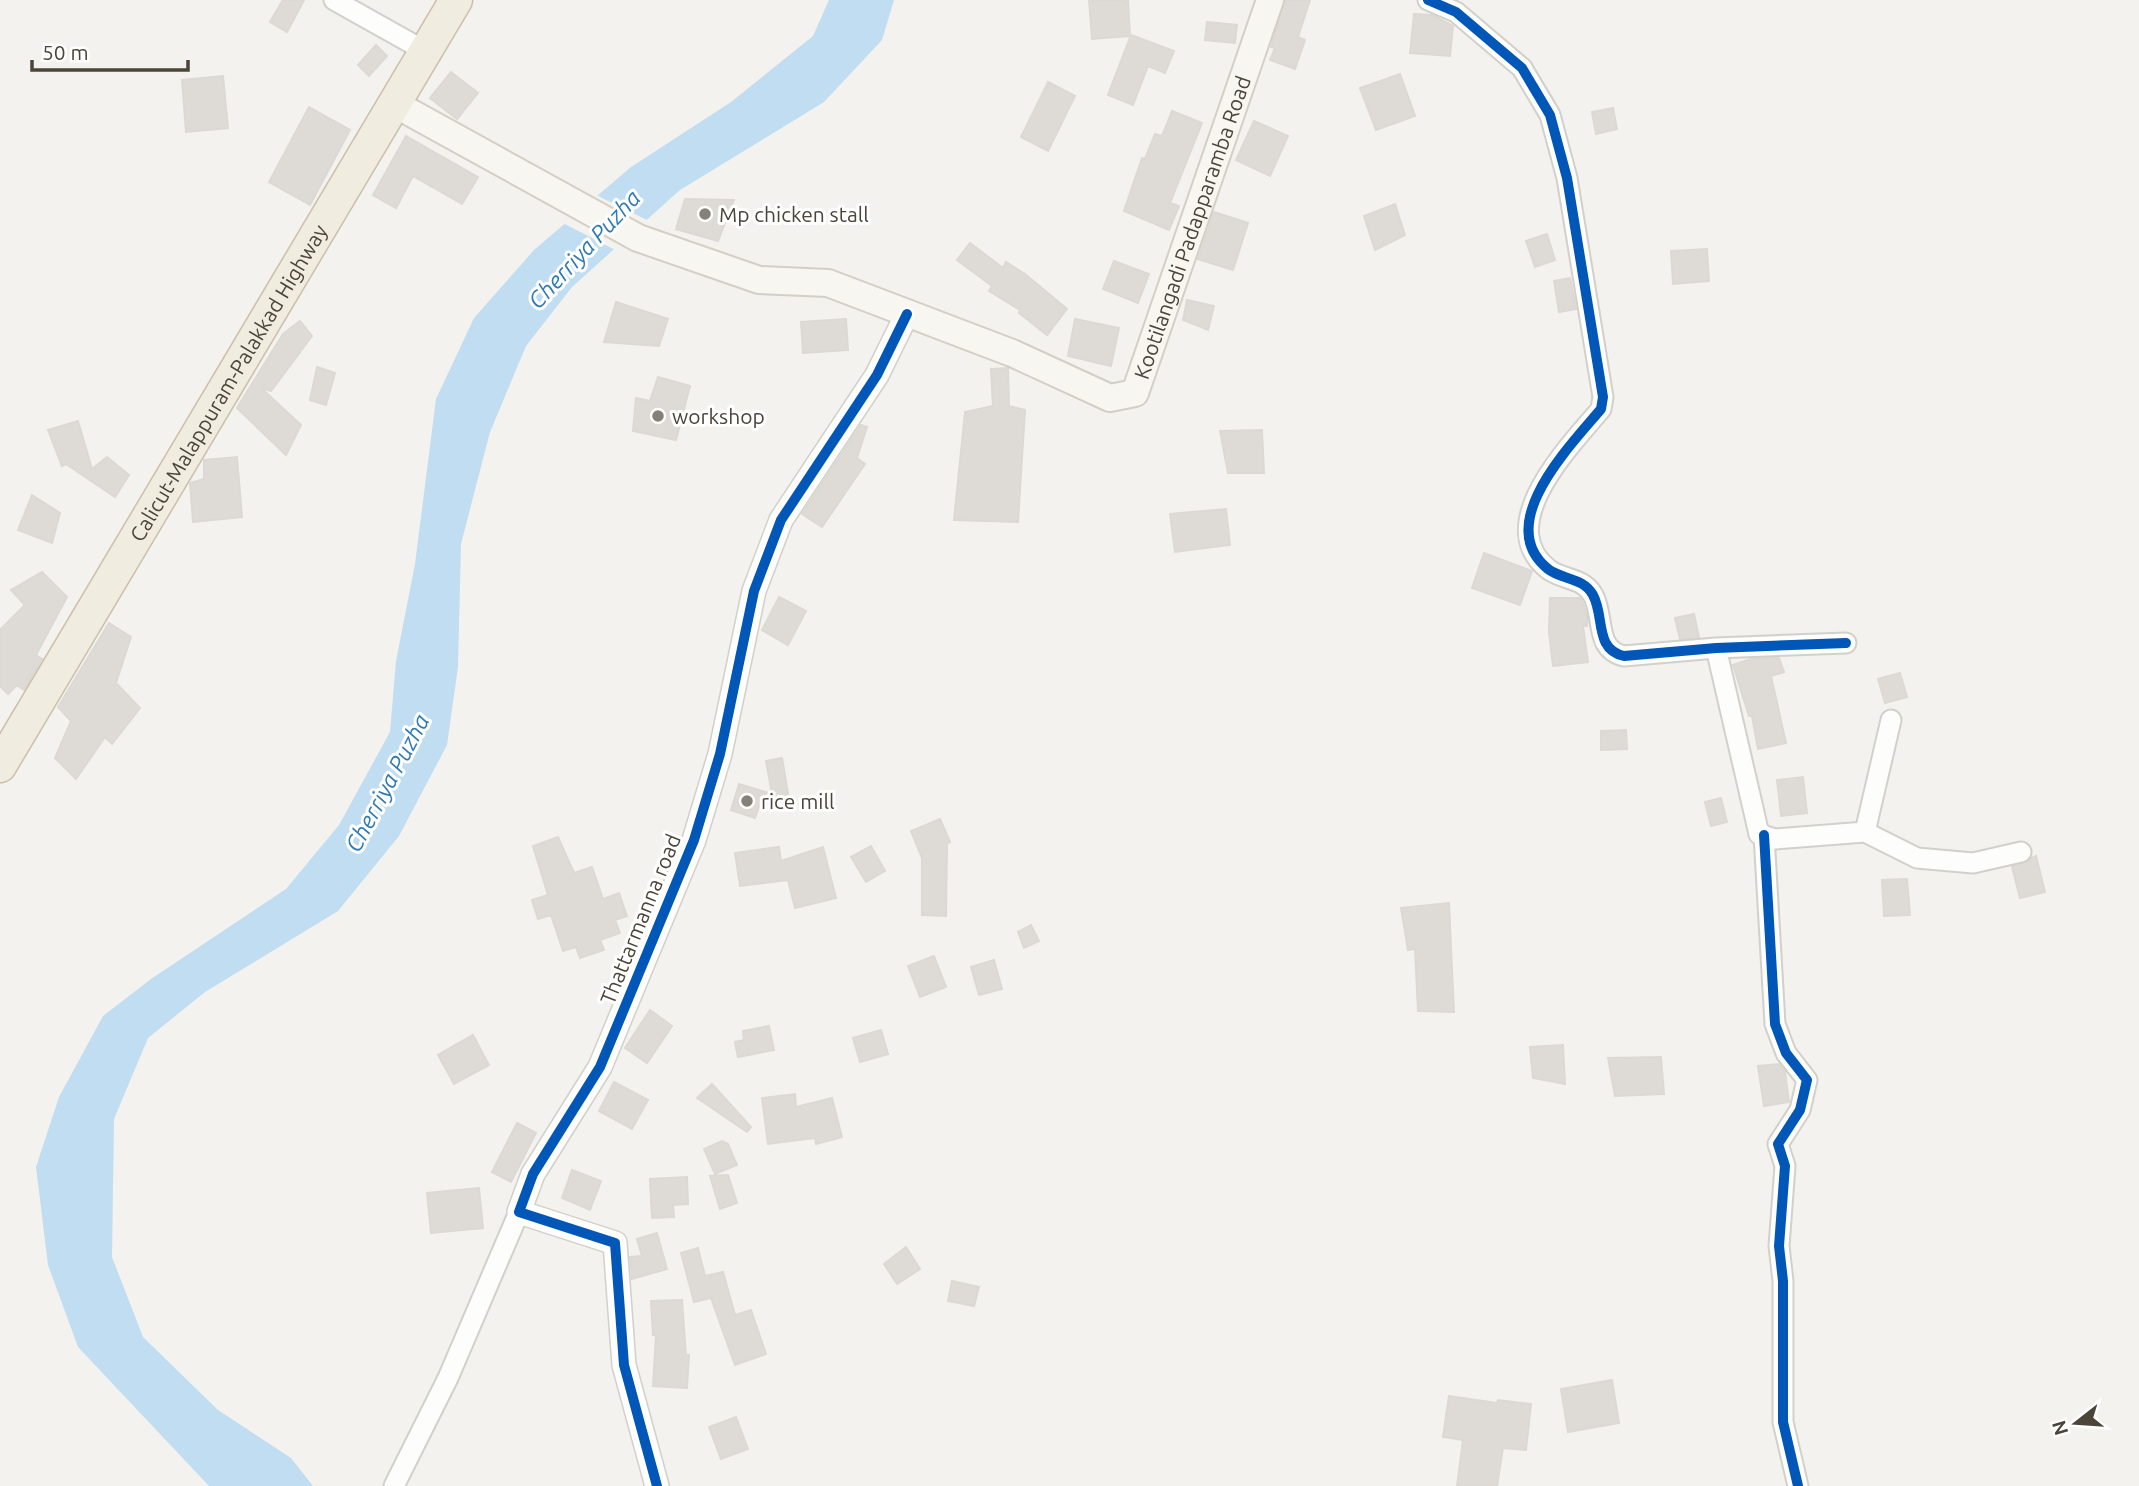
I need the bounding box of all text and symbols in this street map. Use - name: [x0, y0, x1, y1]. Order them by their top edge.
- scale bar: [32, 28, 187, 72]
- text: 50 m: [42, 40, 89, 64]
- street label: Kootilangadi Padapparamba Road: [1129, 73, 1255, 382]
- water label: Cherriya Puzha: [523, 185, 645, 313]
- place label: Mp chicken stall: [719, 202, 869, 226]
- marker: Mp chicken stall: [697, 206, 713, 222]
- street label: Calicut-Malappuram-Palakkad Highway: [125, 220, 332, 545]
- place label: workshop: [672, 404, 765, 428]
- marker: workshop: [650, 408, 666, 424]
- water label: Cherriya Puzha: [340, 710, 434, 856]
- place label: rice mill: [761, 789, 834, 813]
- marker: rice mill: [739, 793, 755, 809]
- street label: Thattarmanna road: [595, 830, 685, 1008]
- north arrow: [2041, 1388, 2111, 1458]
- text: N: [2047, 1418, 2072, 1438]

